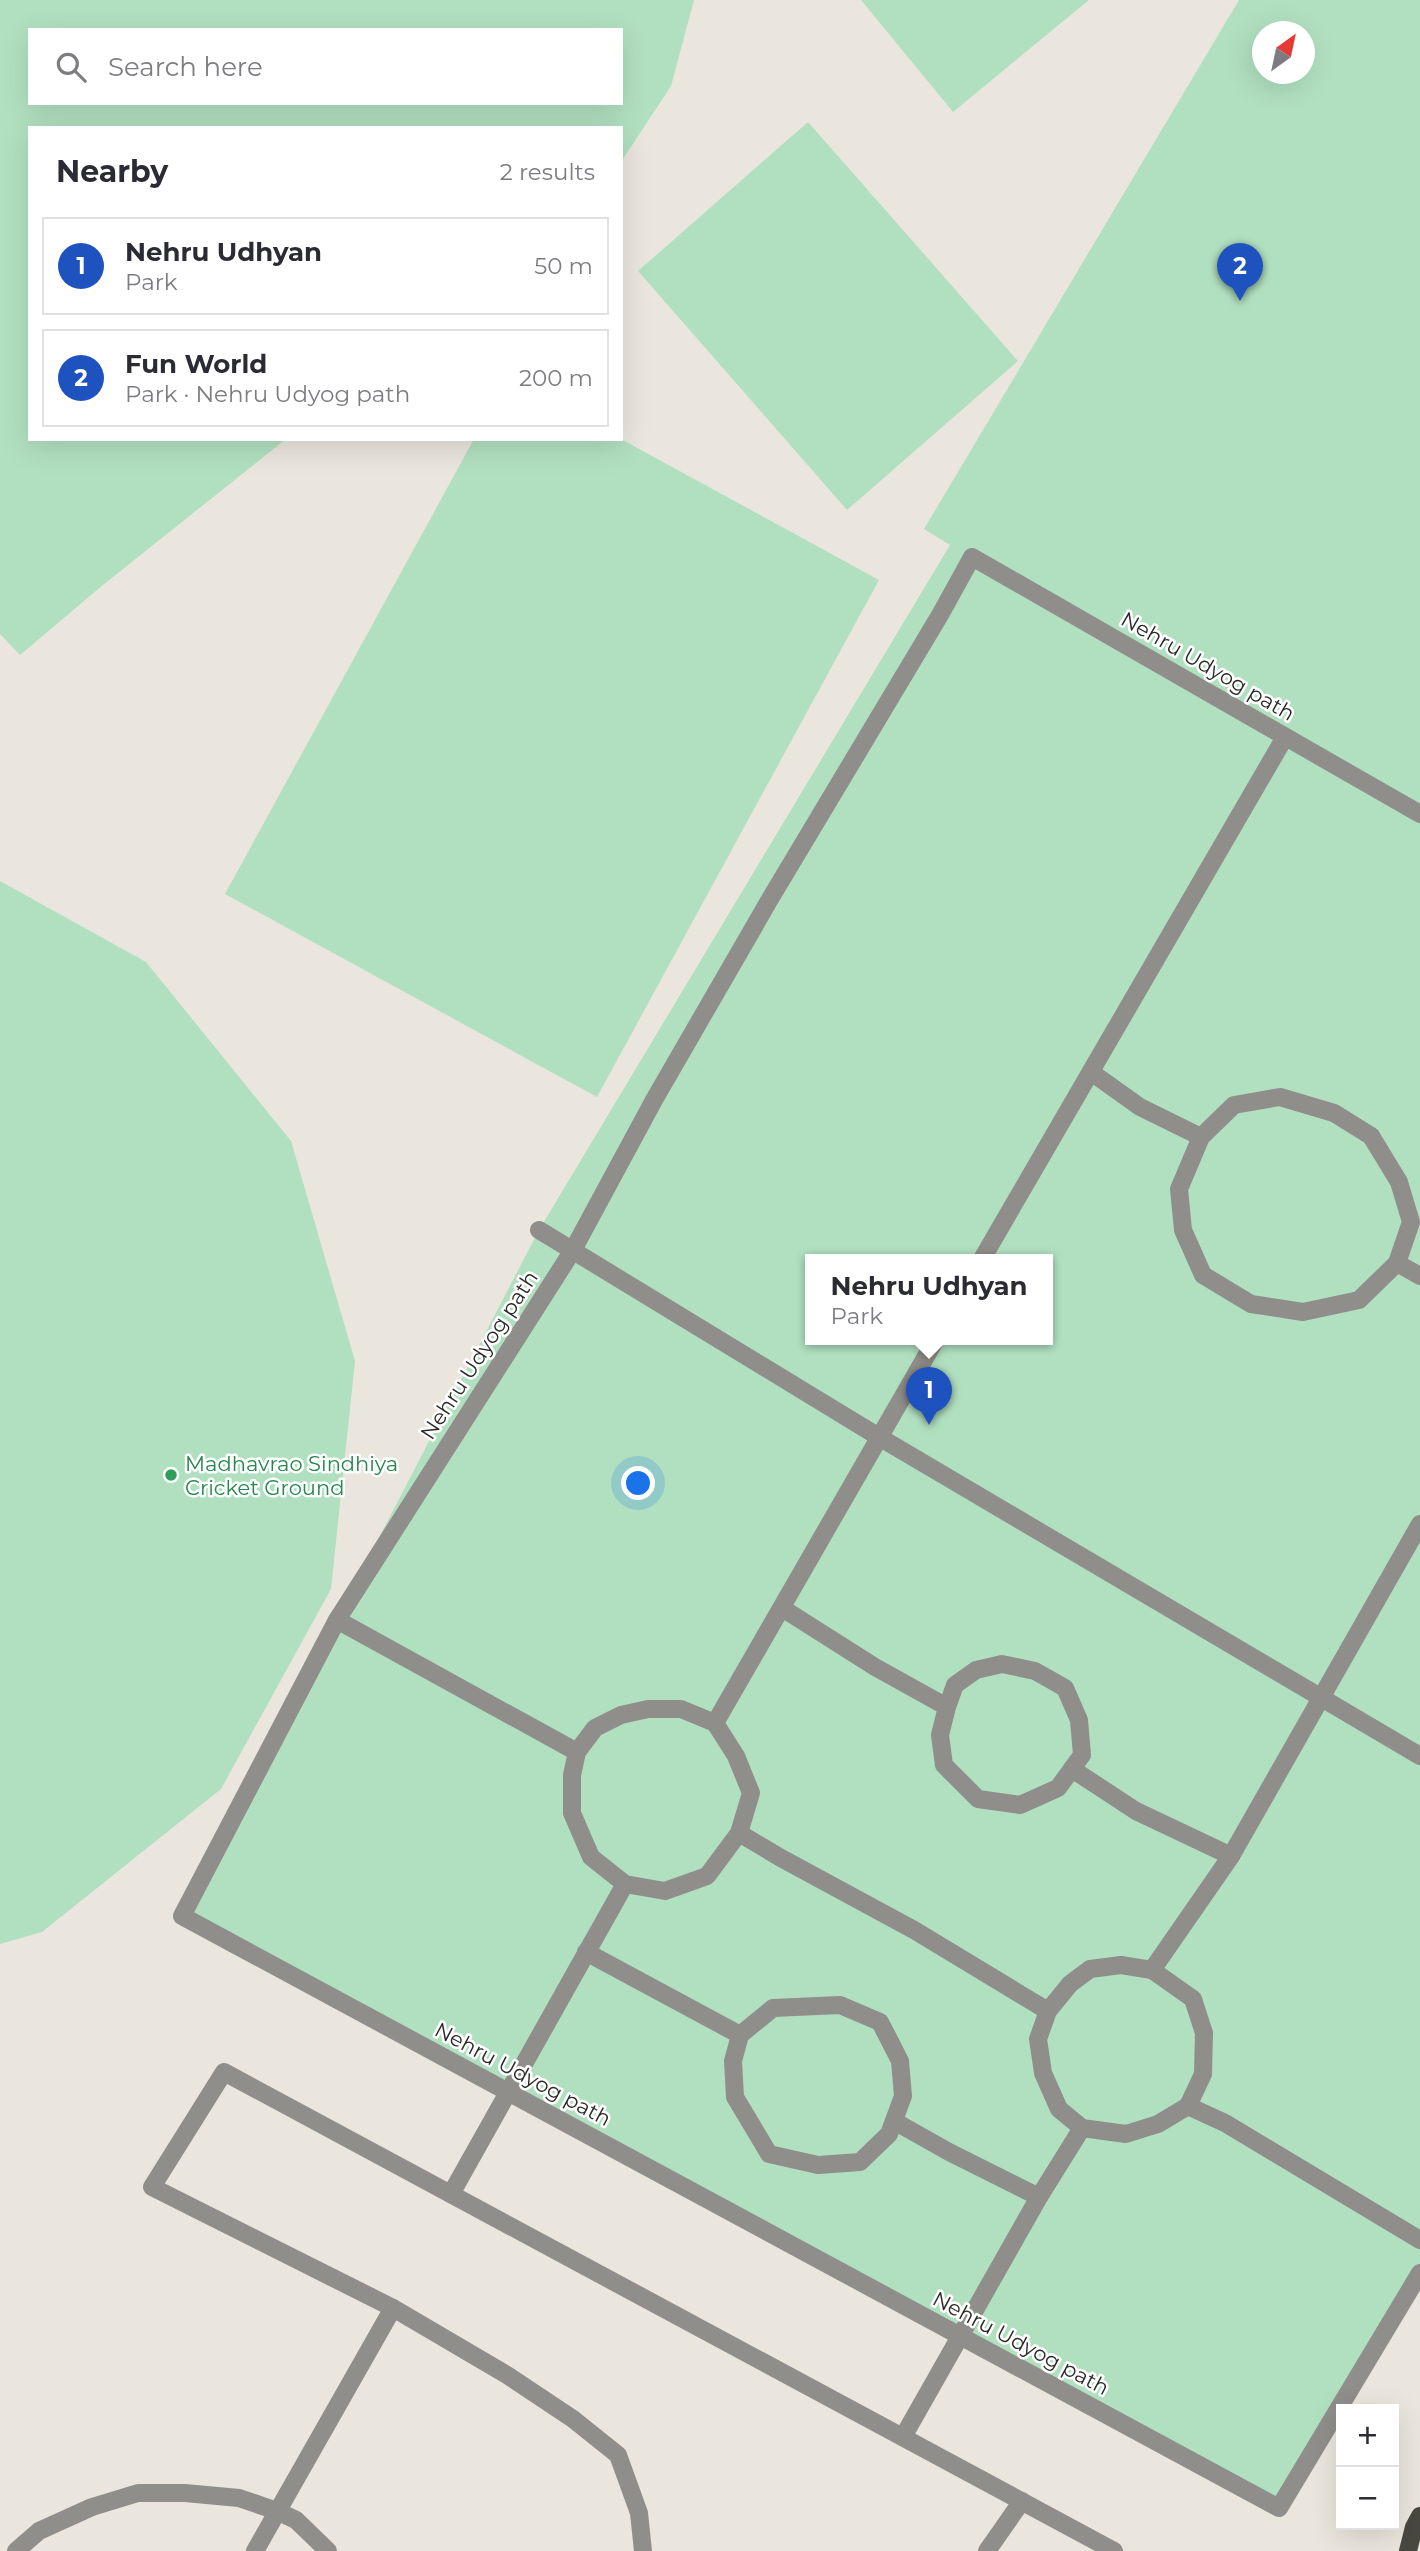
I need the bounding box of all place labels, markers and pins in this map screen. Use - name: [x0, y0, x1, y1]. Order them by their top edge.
- pin: 2: [1217, 243, 1263, 301]
- pin: 1: [906, 1367, 952, 1425]
- place label: Madhavrao Sindhiya Cricket Ground: [185, 1451, 398, 1500]
- marker: Madhavrao Sindhiya Cricket Ground: [163, 1467, 179, 1483]

